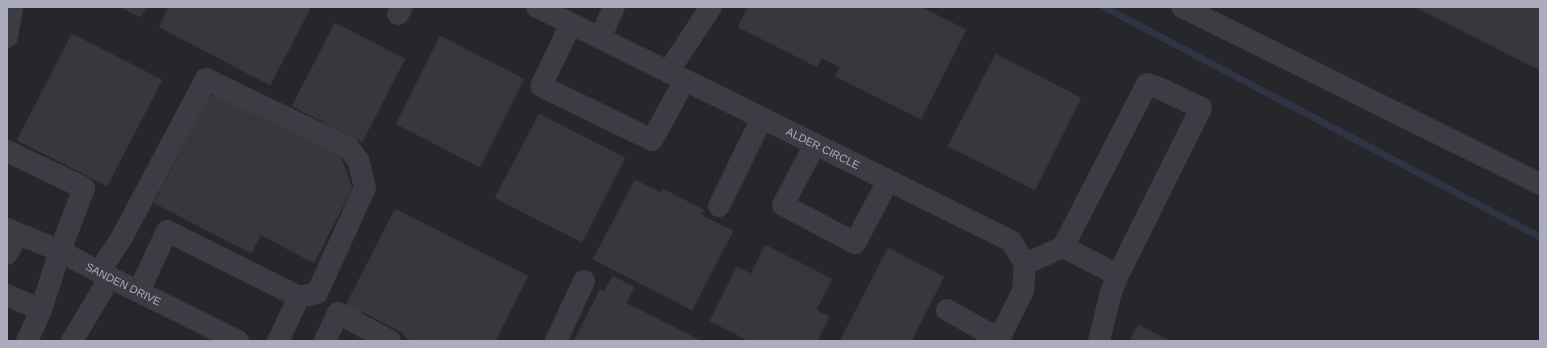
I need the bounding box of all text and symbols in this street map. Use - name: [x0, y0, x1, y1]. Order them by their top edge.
- street label: ALDER CIRCLE: [784, 125, 862, 171]
- street label: SANDEN DRIVE: [84, 260, 163, 308]

